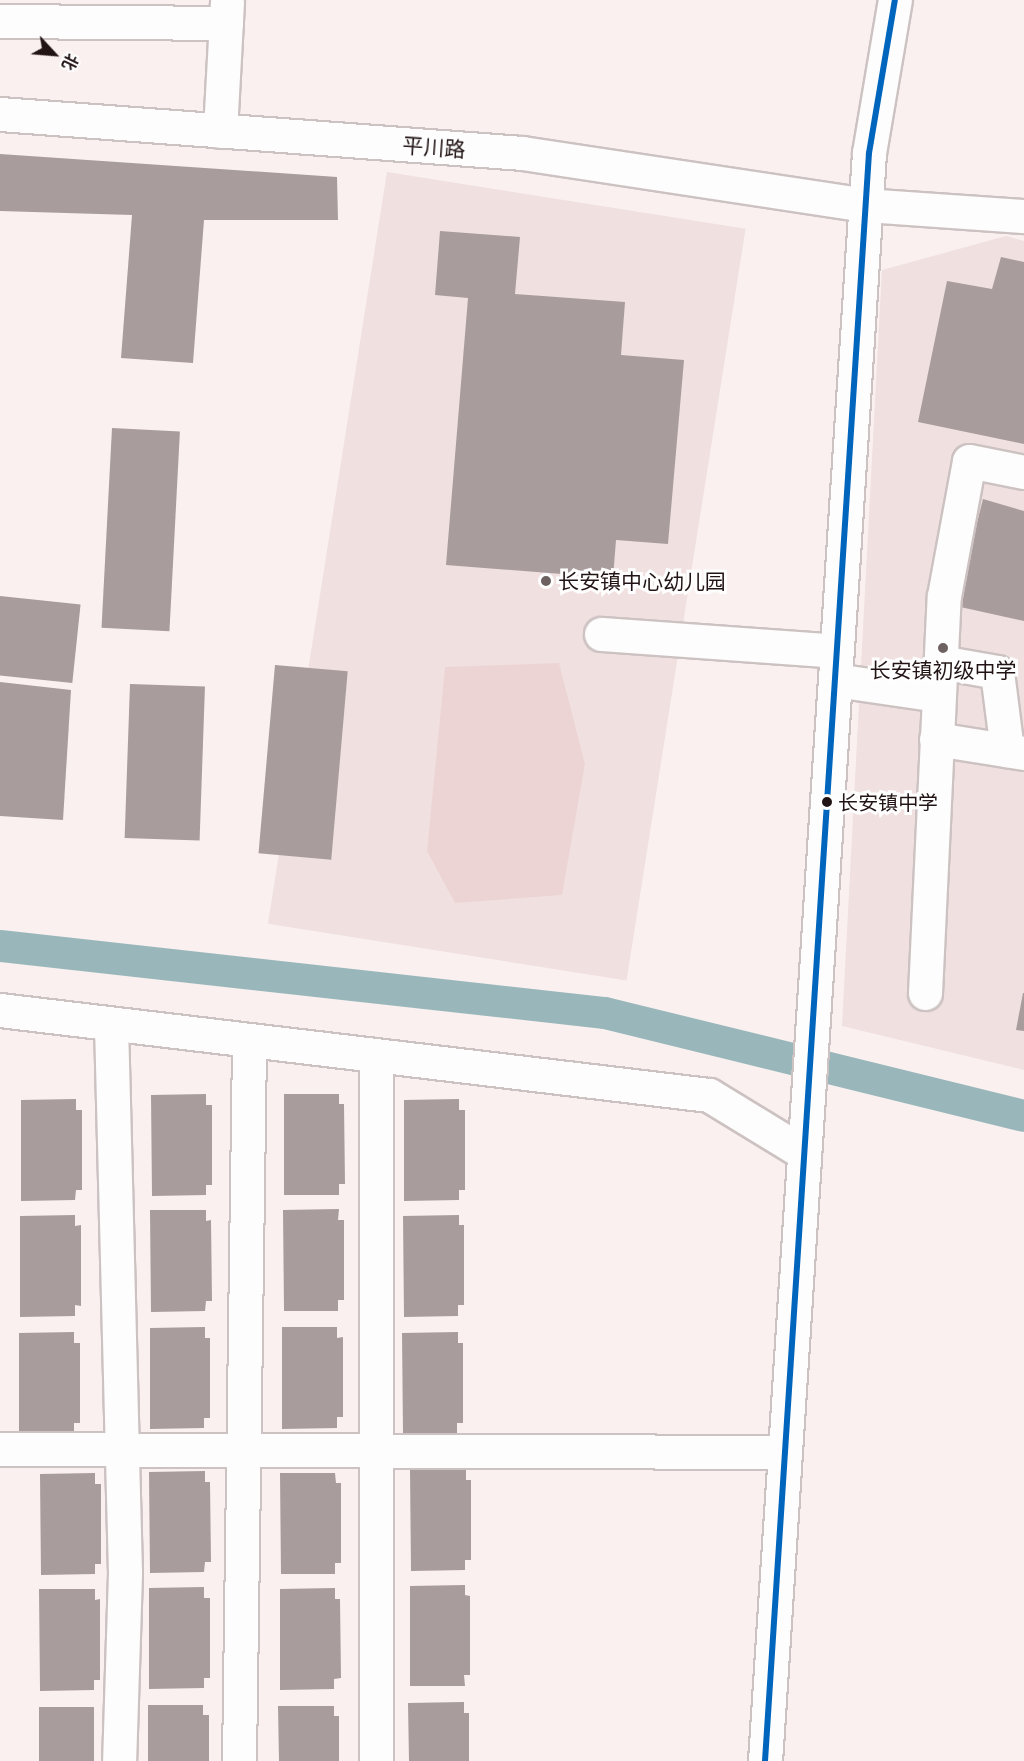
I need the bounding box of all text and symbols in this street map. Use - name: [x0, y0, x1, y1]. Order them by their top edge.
- north arrow: [24, 24, 84, 84]
- text: 北: [56, 49, 84, 74]
- street label: 平川路: [402, 132, 466, 162]
- place label: 长安镇中心幼儿园: [558, 568, 726, 594]
- marker: 长安镇中心幼儿园: [539, 574, 553, 588]
- marker: 长安镇初级中学: [936, 641, 950, 655]
- place label: 长安镇初级中学: [870, 657, 1016, 683]
- place label: 长安镇中学: [838, 790, 938, 814]
- marker: 长安镇中学: [821, 796, 833, 808]

